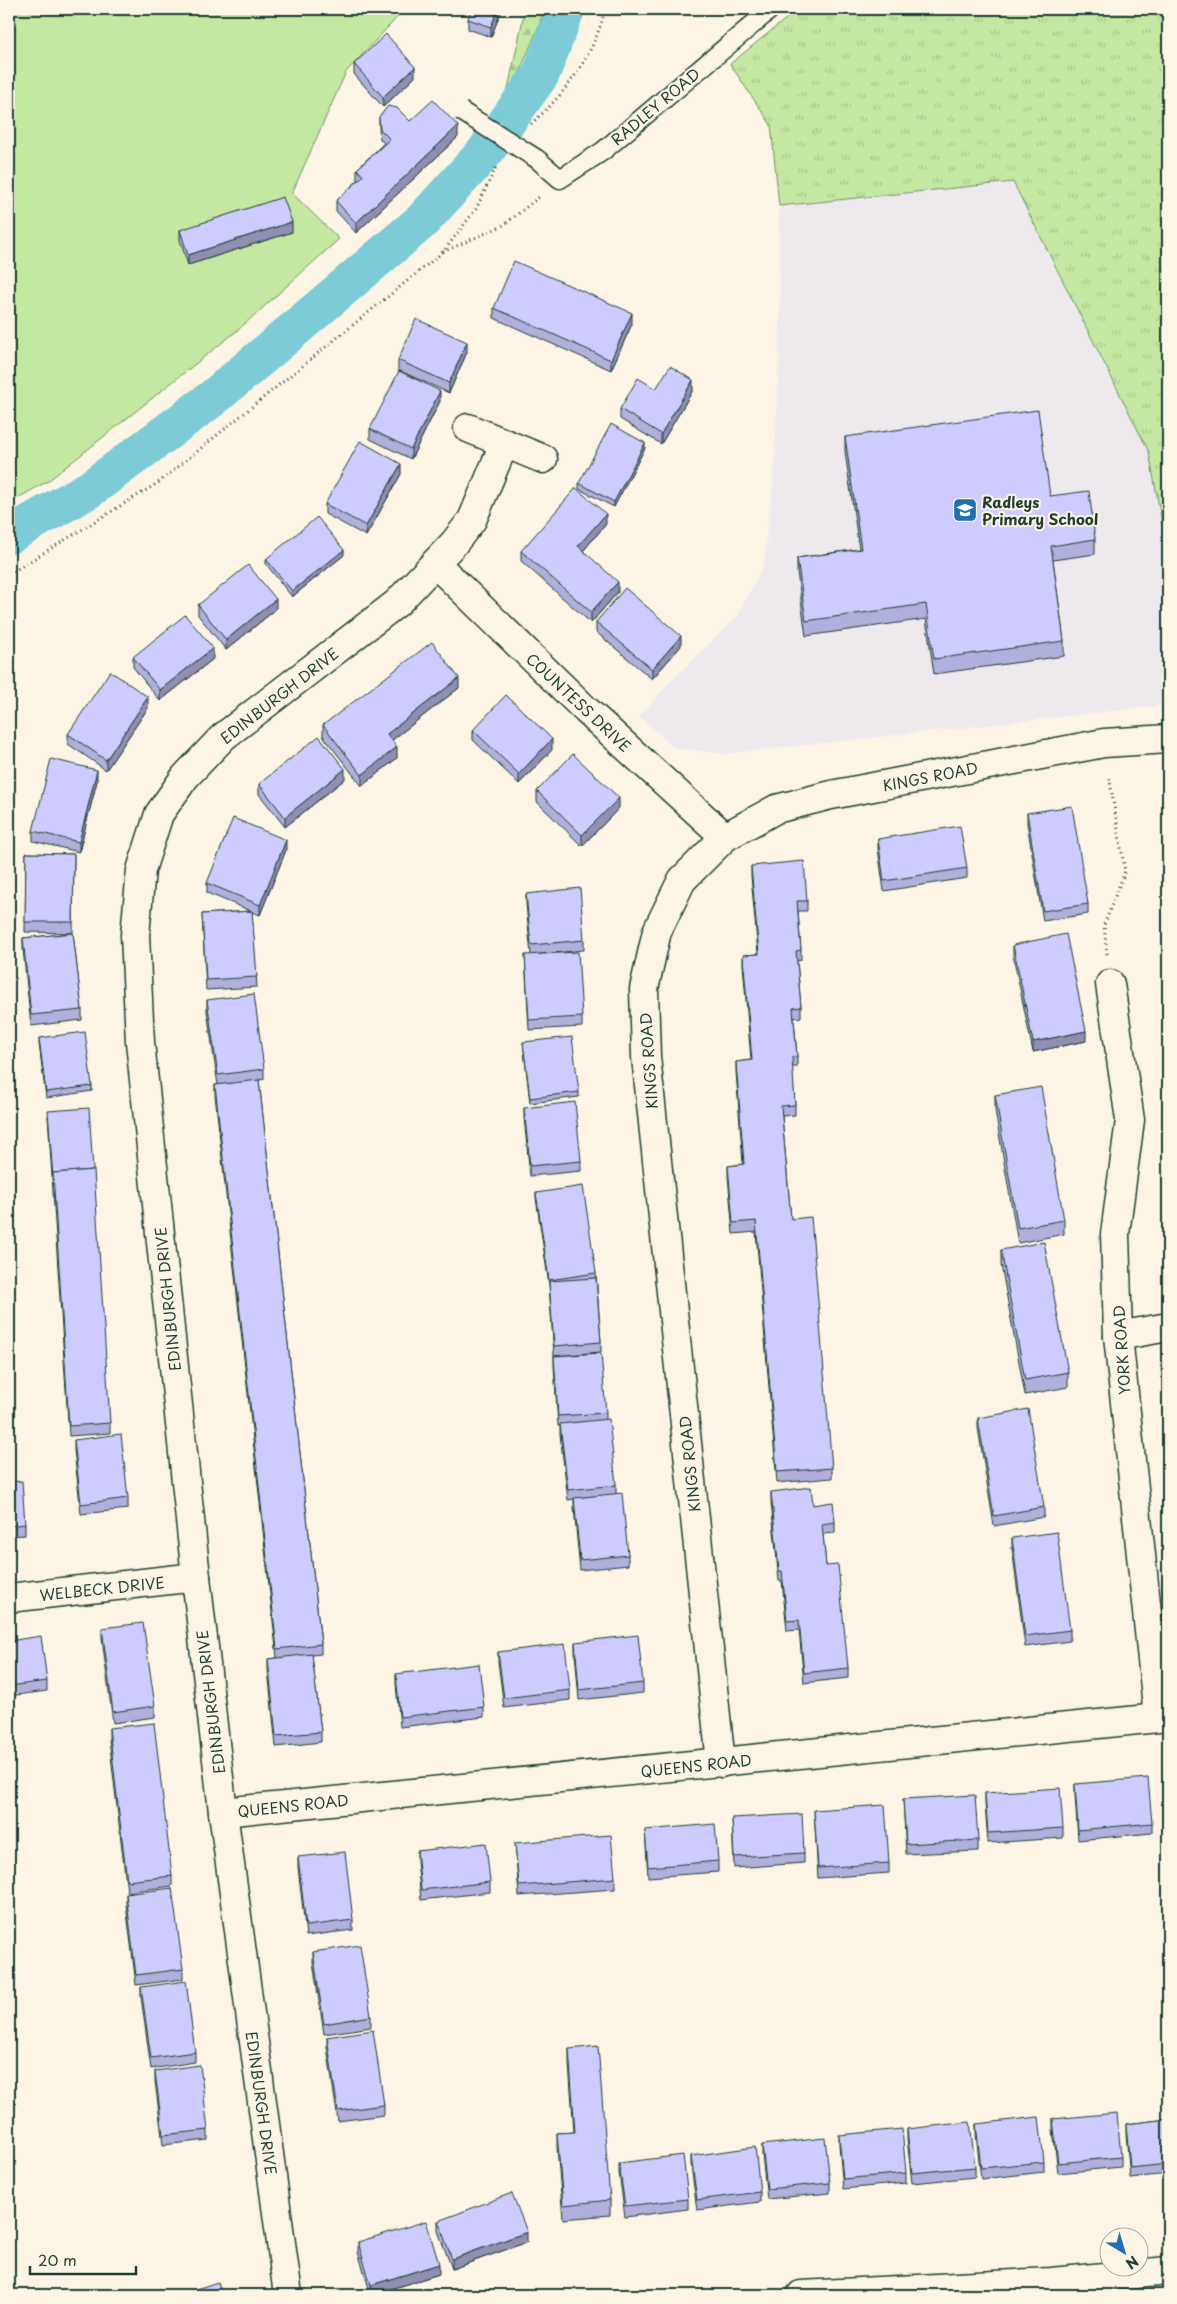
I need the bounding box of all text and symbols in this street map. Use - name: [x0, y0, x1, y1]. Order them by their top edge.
- street label: RADLEY ROAD: [606, 62, 704, 150]
- place label: Radleys Primary School: [982, 490, 1098, 530]
- school or university icon: Radleys Primary School: [952, 497, 978, 523]
- street label: EDINBURGH DRIVE: [215, 641, 343, 749]
- street label: COUNTESS DRIVE: [521, 647, 637, 757]
- street label: KINGS ROAD: [880, 755, 980, 797]
- street label: KINGS ROAD: [633, 1012, 663, 1110]
- street label: EDINBURGH DRIVE: [148, 1226, 186, 1372]
- street label: YORK ROAD: [1106, 1304, 1136, 1396]
- street label: KINGS ROAD: [673, 1415, 705, 1513]
- street label: WELBECK DRIVE: [38, 1570, 166, 1606]
- street label: EDINBURGH DRIVE: [190, 1629, 230, 1775]
- street label: QUEENS ROAD: [639, 1748, 753, 1782]
- street label: QUEENS ROAD: [236, 1788, 350, 1822]
- street label: EDINBURGH DRIVE: [241, 2030, 283, 2176]
- north arrow: [1100, 2226, 1150, 2276]
- scale bar: [30, 2244, 136, 2276]
- text: 20 m: [38, 2248, 77, 2271]
- text: N: [1121, 2251, 1143, 2274]

